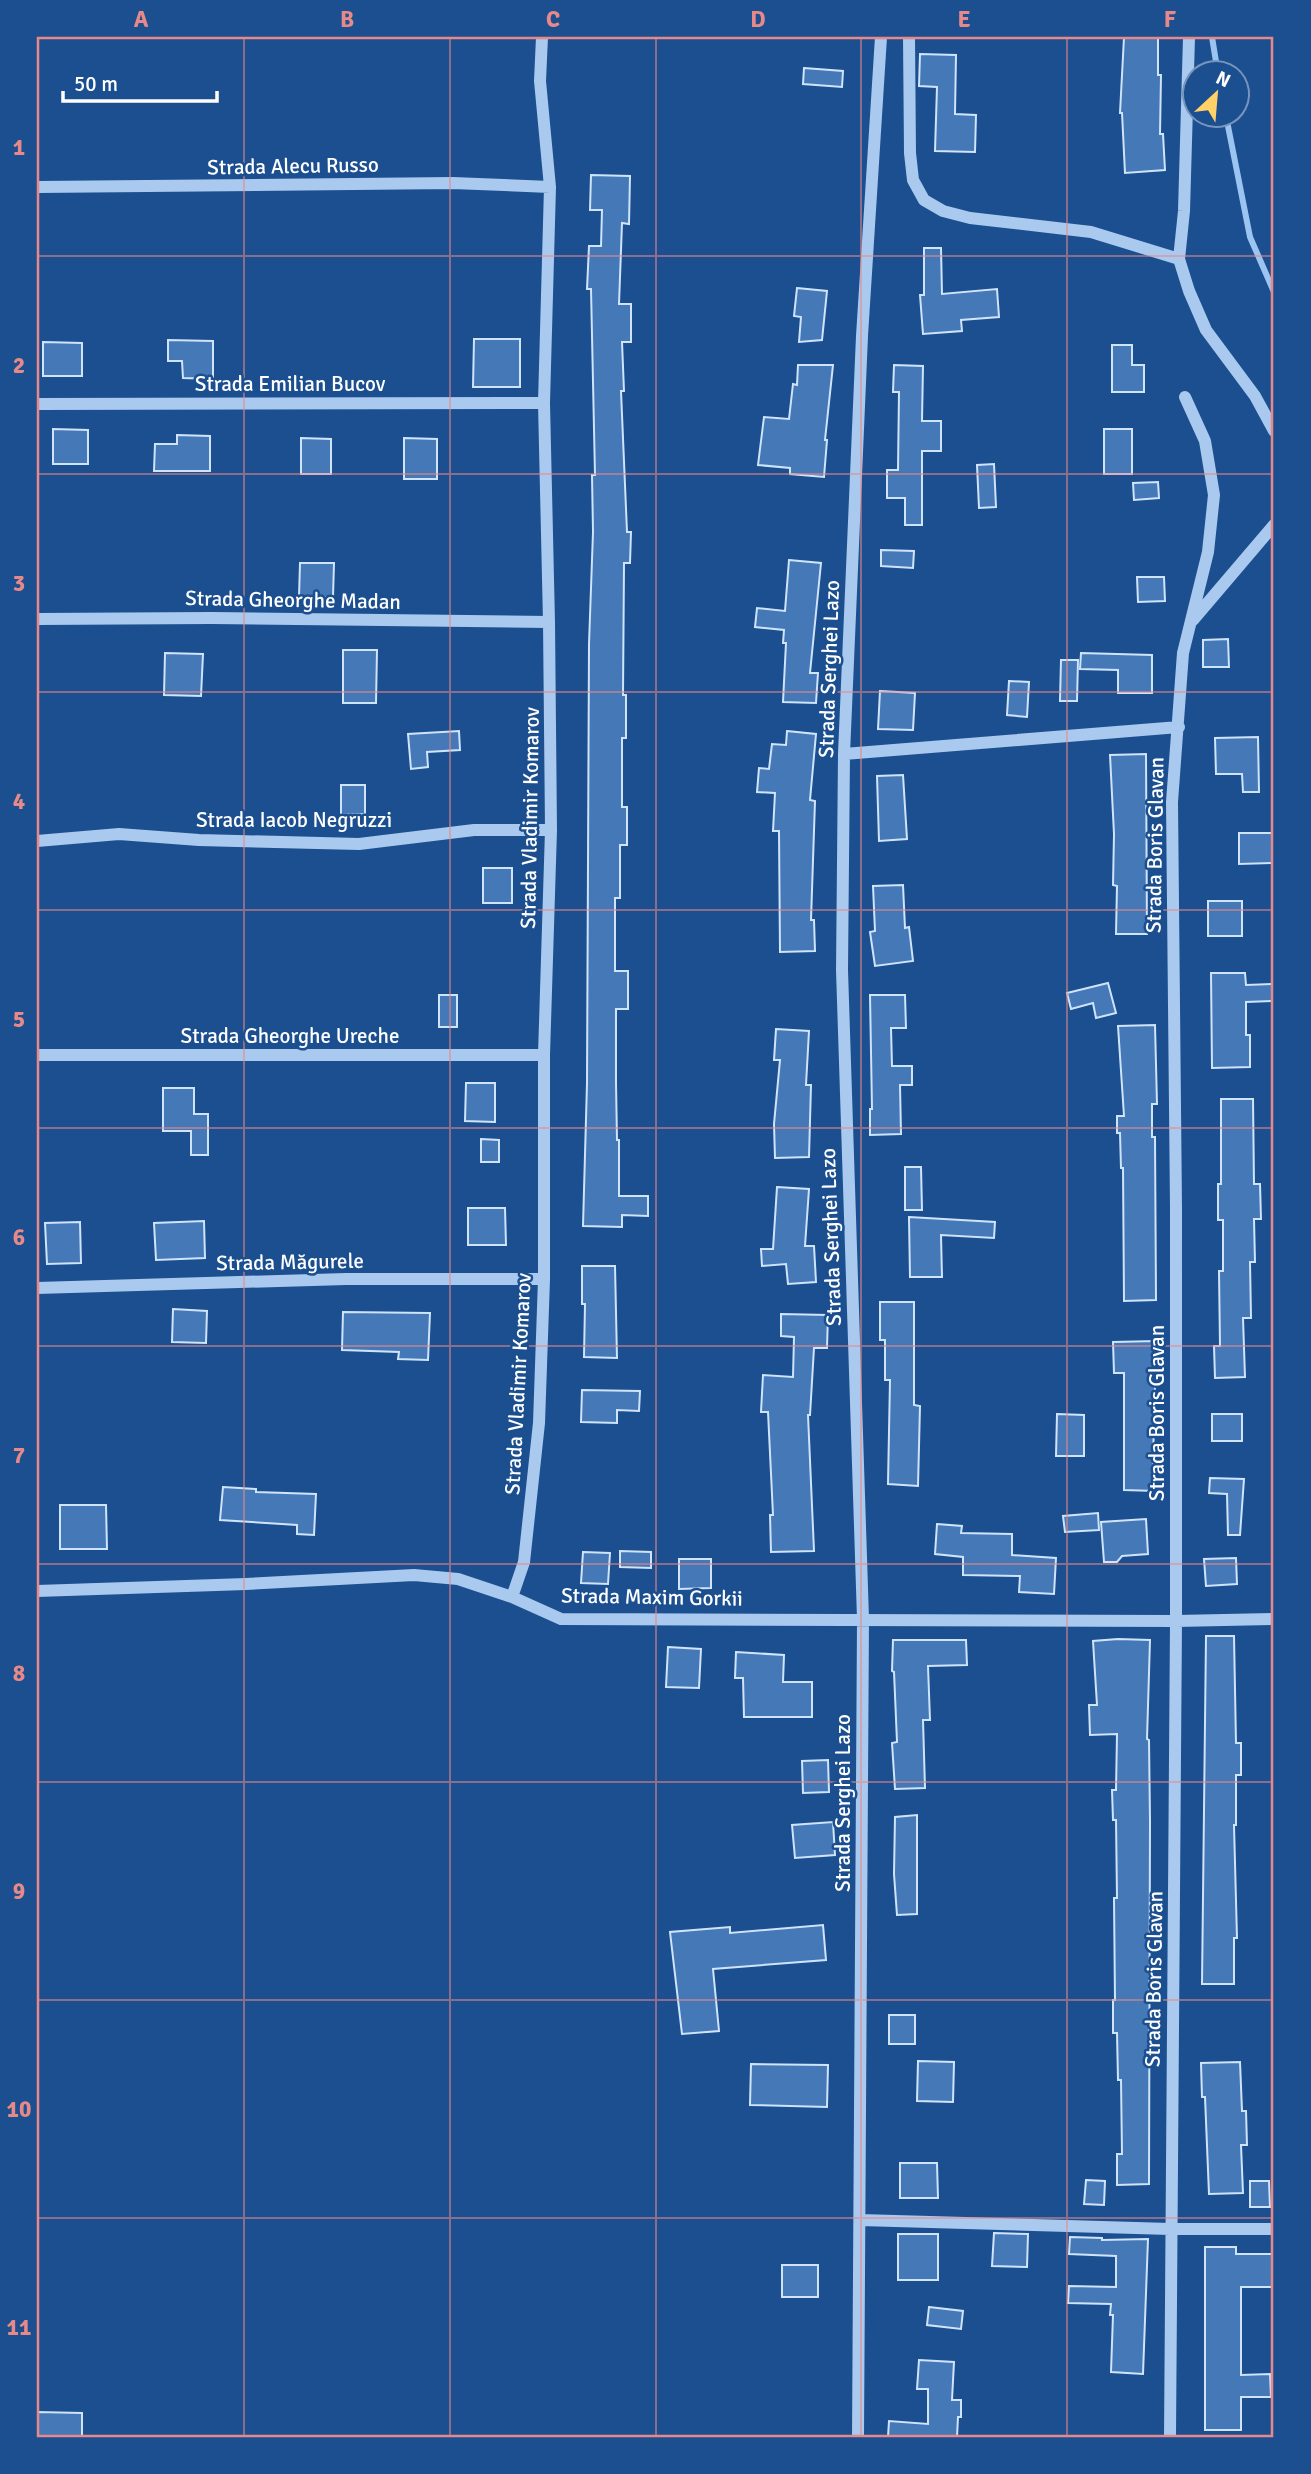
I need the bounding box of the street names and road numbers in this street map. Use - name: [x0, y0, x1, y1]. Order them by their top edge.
- street label: Strada Alecu Russo: [207, 152, 379, 180]
- street label: Strada Emilian Bucov: [195, 371, 386, 397]
- street label: Strada Serghei Lazo: [813, 580, 845, 758]
- street label: Strada Gheorghe Madan: [185, 585, 401, 615]
- street label: Strada Vladimir Komarov: [515, 706, 545, 929]
- street label: Strada Boris Glavan: [1140, 757, 1170, 933]
- street label: Strada Iacob Negruzzi: [196, 807, 392, 833]
- street label: Strada Gheorghe Ureche: [181, 1023, 399, 1049]
- street label: Strada Serghei Lazo: [815, 1148, 847, 1326]
- street label: Strada Măgurele: [216, 1248, 364, 1276]
- street label: Strada Vladimir Komarov: [499, 1272, 537, 1496]
- street label: Strada Boris Glavan: [1144, 1325, 1170, 1501]
- street label: Strada Maxim Gorkii: [561, 1582, 743, 1612]
- street label: Strada Serghei Lazo: [830, 1714, 856, 1892]
- street label: Strada Boris Glavan: [1139, 1891, 1169, 2067]

